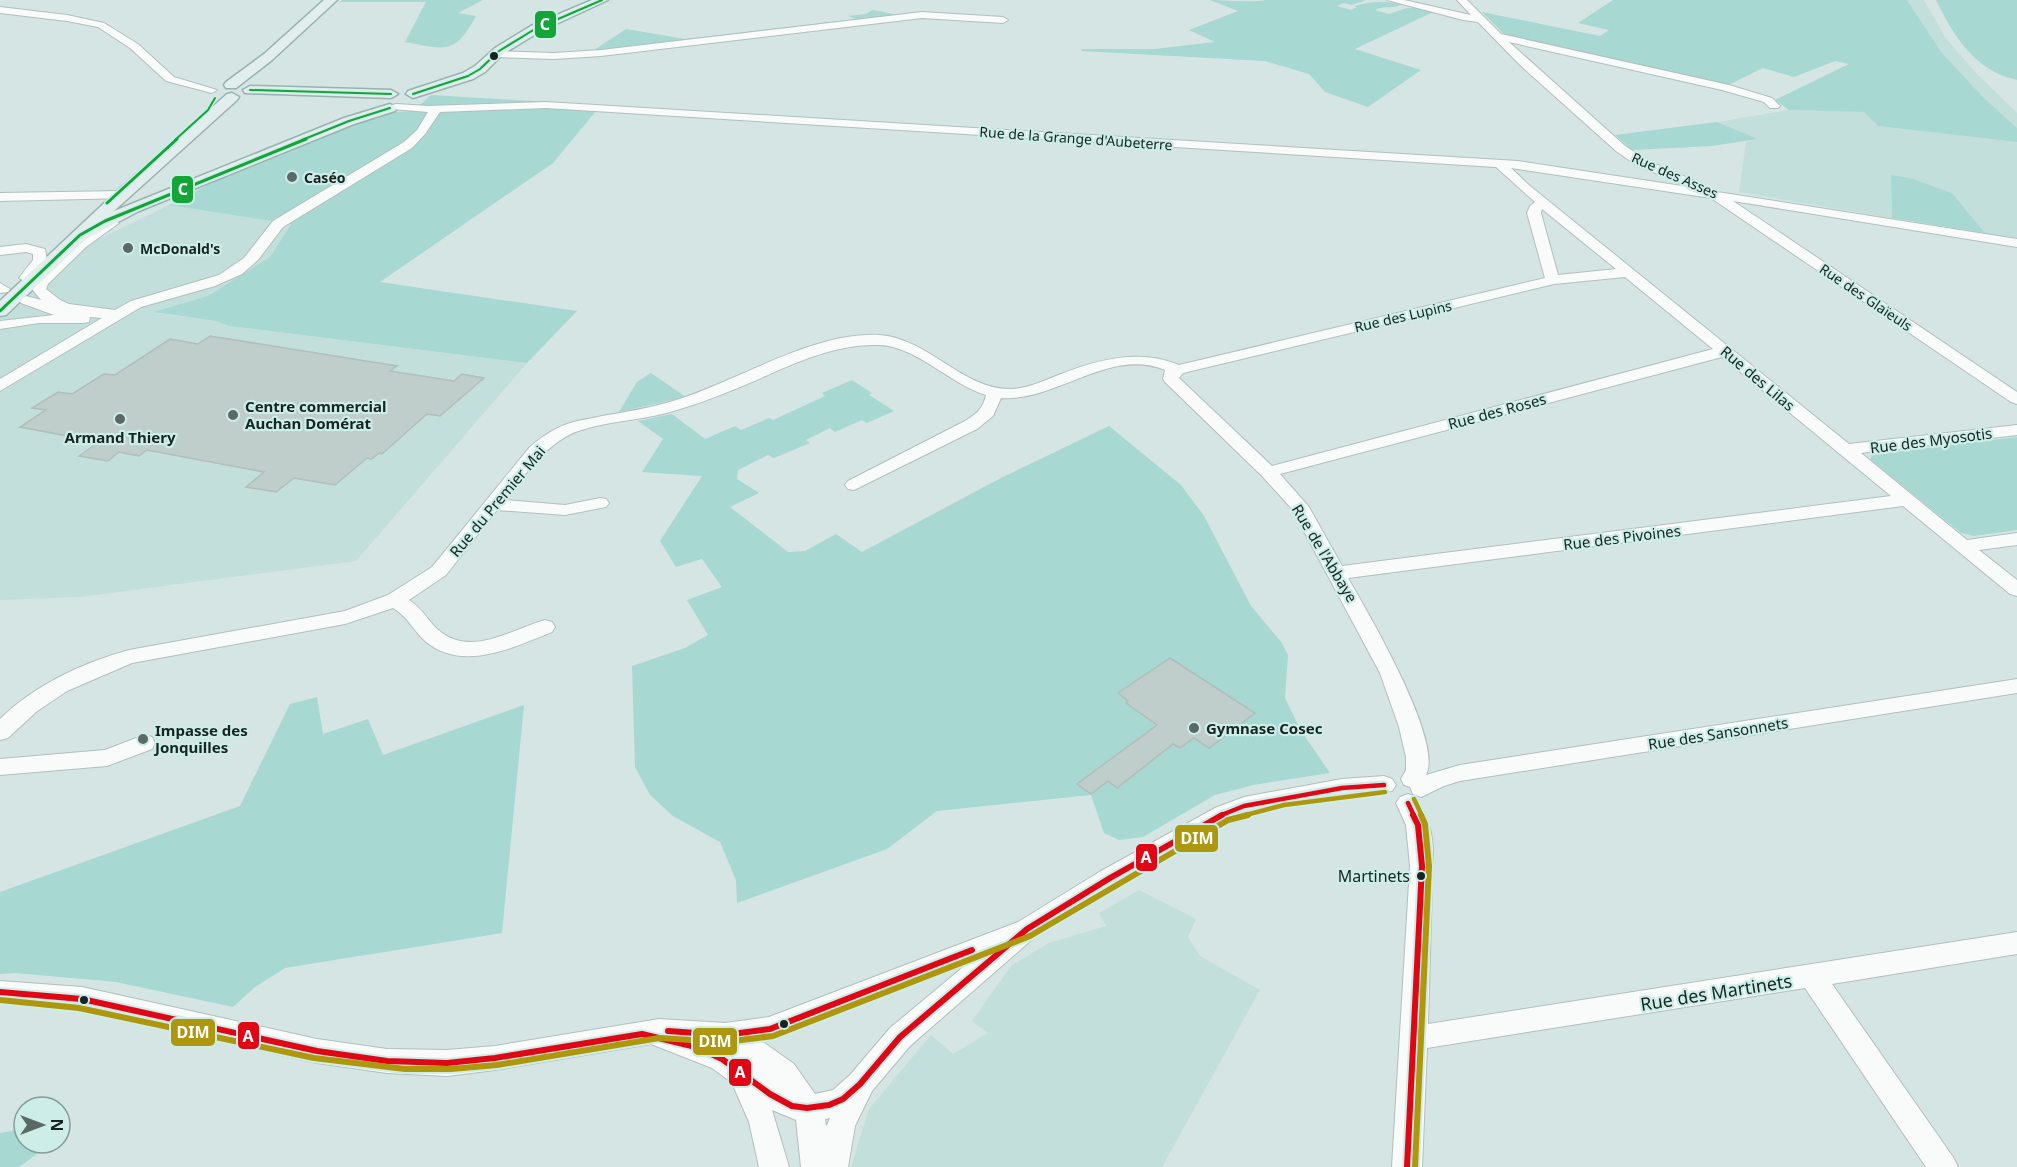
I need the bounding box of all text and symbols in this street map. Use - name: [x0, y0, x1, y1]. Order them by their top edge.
- line badge: C: [534, 10, 557, 39]
- text: C: [540, 13, 550, 35]
- unlabelled marker: [488, 50, 500, 62]
- street label: Rue de la Grange d'Aubeterre: [979, 122, 1173, 154]
- street label: Rue des Asses: [1629, 147, 1721, 203]
- place label: Caséo: [304, 168, 346, 187]
- marker: Caséo: [285, 170, 299, 184]
- line badge: C: [171, 175, 194, 204]
- text: C: [178, 178, 188, 200]
- place label: McDonald's: [140, 239, 220, 258]
- marker: McDonald's: [121, 241, 135, 255]
- street label: Rue des Glaïeuls: [1816, 259, 1916, 335]
- street label: Rue des Lupins: [1352, 296, 1454, 336]
- street label: Rue des Lilas: [1717, 341, 1799, 415]
- street label: Rue des Roses: [1446, 388, 1548, 434]
- place label: Centre commercial Auchan Domérat: [245, 396, 387, 433]
- marker: Centre commercial Auchan Domérat: [226, 408, 240, 422]
- marker: Armand Thiery: [113, 412, 127, 426]
- street label: Rue des Myosotis: [1869, 423, 1993, 457]
- place label: Armand Thiery: [65, 427, 176, 447]
- street label: Rue du Premier Mai: [445, 441, 549, 561]
- street label: Rue de l'Abbaye: [1288, 500, 1362, 606]
- street label: Rue des Pivoines: [1562, 520, 1682, 554]
- street label: Rue des Sansonnets: [1647, 712, 1789, 754]
- place label: Gymnase Cosec: [1206, 718, 1323, 738]
- place label: Impasse des Jonquilles: [153, 720, 248, 757]
- marker: Gymnase Cosec: [1187, 721, 1201, 735]
- marker: Impasse des Jonquilles: [136, 732, 150, 746]
- line badge: DIM: [1174, 824, 1219, 853]
- text: DIM: [1180, 827, 1214, 849]
- line badge: A: [1135, 843, 1158, 872]
- text: A: [1140, 846, 1152, 868]
- place label: Martinets: [1338, 865, 1410, 887]
- marker: Martinets: [1415, 870, 1427, 882]
- street label: Rue des Martinets: [1639, 968, 1793, 1016]
- unlabelled marker: [78, 994, 90, 1006]
- line badge: DIM: [170, 1018, 216, 1047]
- unlabelled marker: [778, 1018, 790, 1030]
- text: DIM: [176, 1021, 210, 1043]
- line badge: A: [237, 1021, 260, 1050]
- text: A: [242, 1025, 254, 1047]
- line badge: DIM: [692, 1027, 738, 1056]
- text: DIM: [698, 1030, 732, 1052]
- line badge: A: [728, 1058, 752, 1087]
- text: A: [734, 1061, 746, 1083]
- north arrow: [12, 1095, 72, 1155]
- text: N: [46, 1118, 68, 1132]

